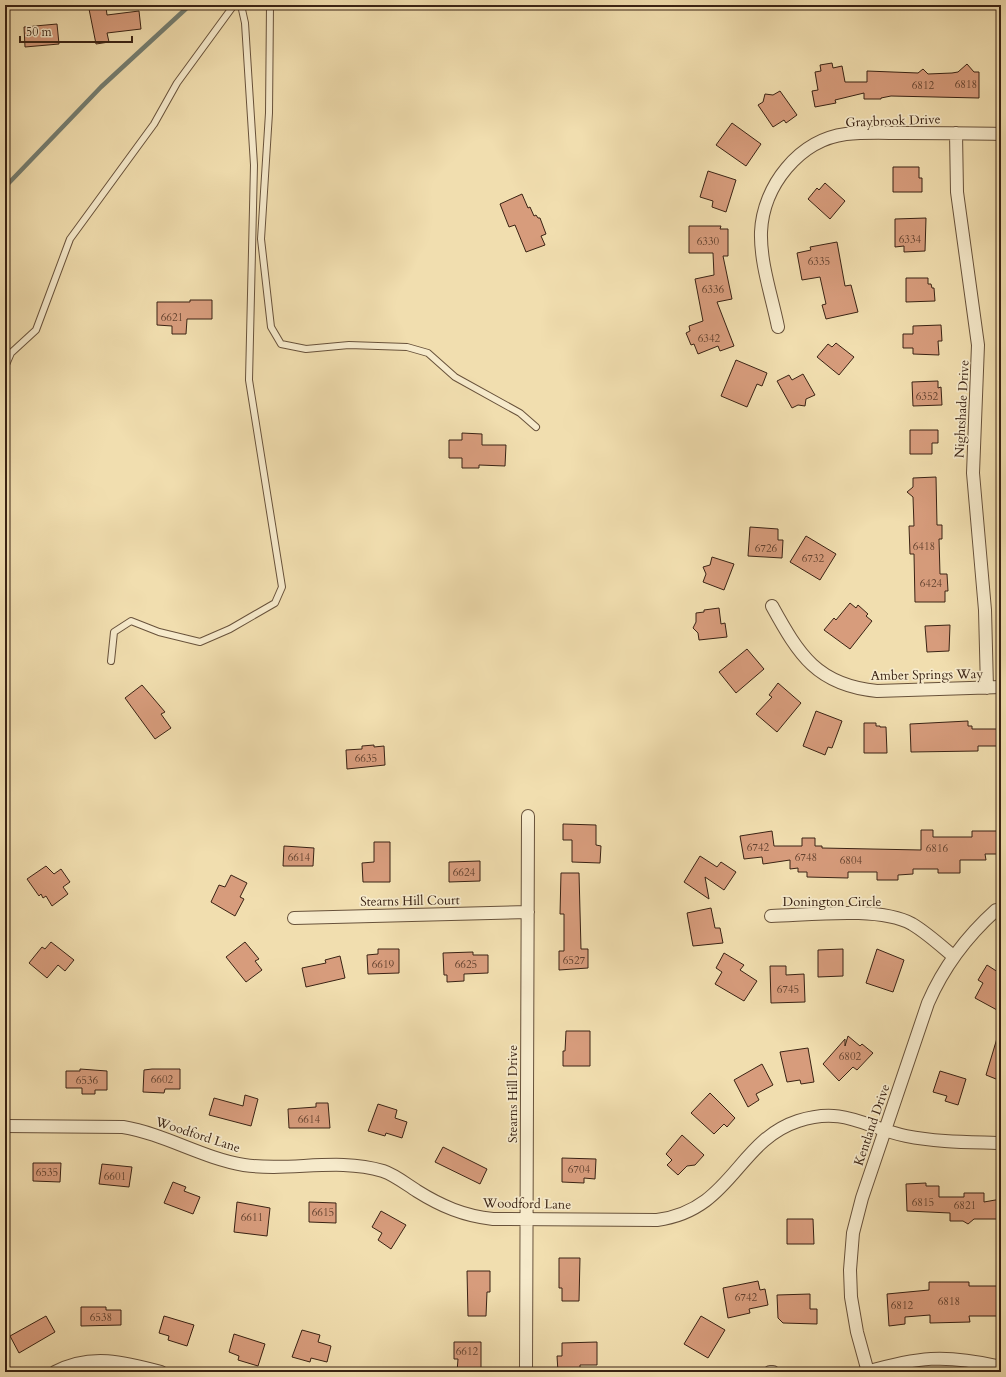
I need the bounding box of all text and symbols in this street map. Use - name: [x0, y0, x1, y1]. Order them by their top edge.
- scale bar: [20, 18, 132, 44]
- text: 50 m: [26, 24, 53, 40]
- house number: 6818: [955, 77, 977, 92]
- house number: 6812: [912, 78, 935, 93]
- street label: Graybrook Drive: [845, 110, 941, 132]
- house number: 6334: [899, 232, 922, 247]
- house number: 6330: [697, 234, 720, 249]
- house number: 6335: [808, 254, 830, 269]
- house number: 6336: [702, 282, 725, 297]
- house number: 6621: [161, 310, 183, 325]
- house number: 6342: [698, 331, 721, 346]
- street label: Nightshade Drive: [950, 359, 974, 458]
- house number: 6352: [916, 389, 939, 404]
- house number: 6418: [913, 539, 935, 554]
- house number: 6726: [755, 541, 778, 556]
- house number: 6732: [802, 551, 825, 566]
- house number: 6424: [920, 576, 943, 591]
- street label: Amber Springs Way: [871, 665, 984, 685]
- house number: 6635: [355, 751, 377, 766]
- house number: 6742: [747, 840, 770, 855]
- house number: 6816: [926, 841, 949, 856]
- house number: 6614: [288, 850, 311, 865]
- house number: 6748: [795, 850, 817, 865]
- house number: 6804: [840, 853, 863, 868]
- house number: 6624: [453, 865, 476, 880]
- street label: Stearns Hill Court: [360, 891, 460, 911]
- street label: Donington Circle: [783, 893, 881, 911]
- house number: 6527: [563, 953, 586, 968]
- house number: 6619: [372, 957, 395, 972]
- house number: 6625: [455, 957, 477, 972]
- house number: 6745: [777, 982, 799, 997]
- street label: Stearns Hill Drive: [504, 1045, 522, 1143]
- house number: 6802: [839, 1049, 862, 1064]
- house number: 6602: [151, 1072, 174, 1087]
- house number: 6536: [76, 1073, 99, 1088]
- street label: Kentland Drive: [850, 1082, 894, 1168]
- street label: Woodford Lane: [152, 1112, 243, 1157]
- house number: 6614: [298, 1112, 321, 1127]
- house number: 6704: [568, 1162, 591, 1177]
- house number: 6535: [36, 1165, 58, 1180]
- house number: 6601: [104, 1169, 126, 1184]
- street label: Woodford Lane: [482, 1194, 571, 1214]
- house number: 6815: [912, 1195, 934, 1210]
- house number: 6821: [954, 1198, 976, 1213]
- house number: 6615: [312, 1205, 334, 1220]
- house number: 6611: [241, 1210, 263, 1225]
- house number: 6742: [735, 1290, 758, 1305]
- house number: 6818: [938, 1294, 960, 1309]
- house number: 6812: [891, 1298, 914, 1313]
- house number: 6538: [90, 1310, 112, 1325]
- house number: 6612: [456, 1344, 479, 1359]

